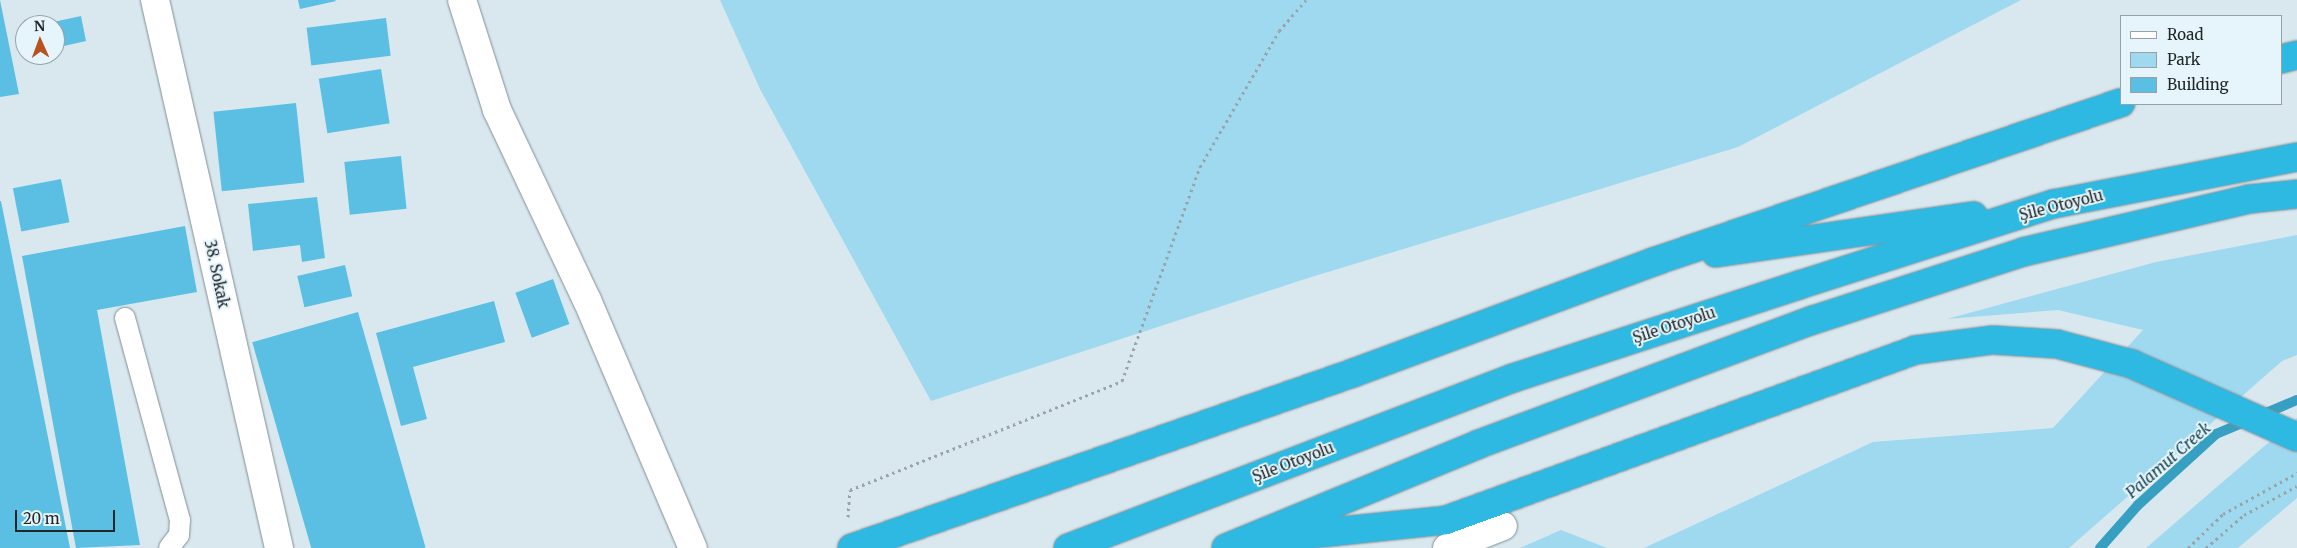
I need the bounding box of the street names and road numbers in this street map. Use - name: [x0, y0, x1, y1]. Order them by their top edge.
- street label: Şile Otoyolu: [2017, 186, 2105, 224]
- street label: 38. Sokak: [201, 238, 233, 310]
- street label: Şile Otoyolu: [1630, 303, 1718, 347]
- street label: Şile Otoyolu: [1250, 438, 1336, 486]

